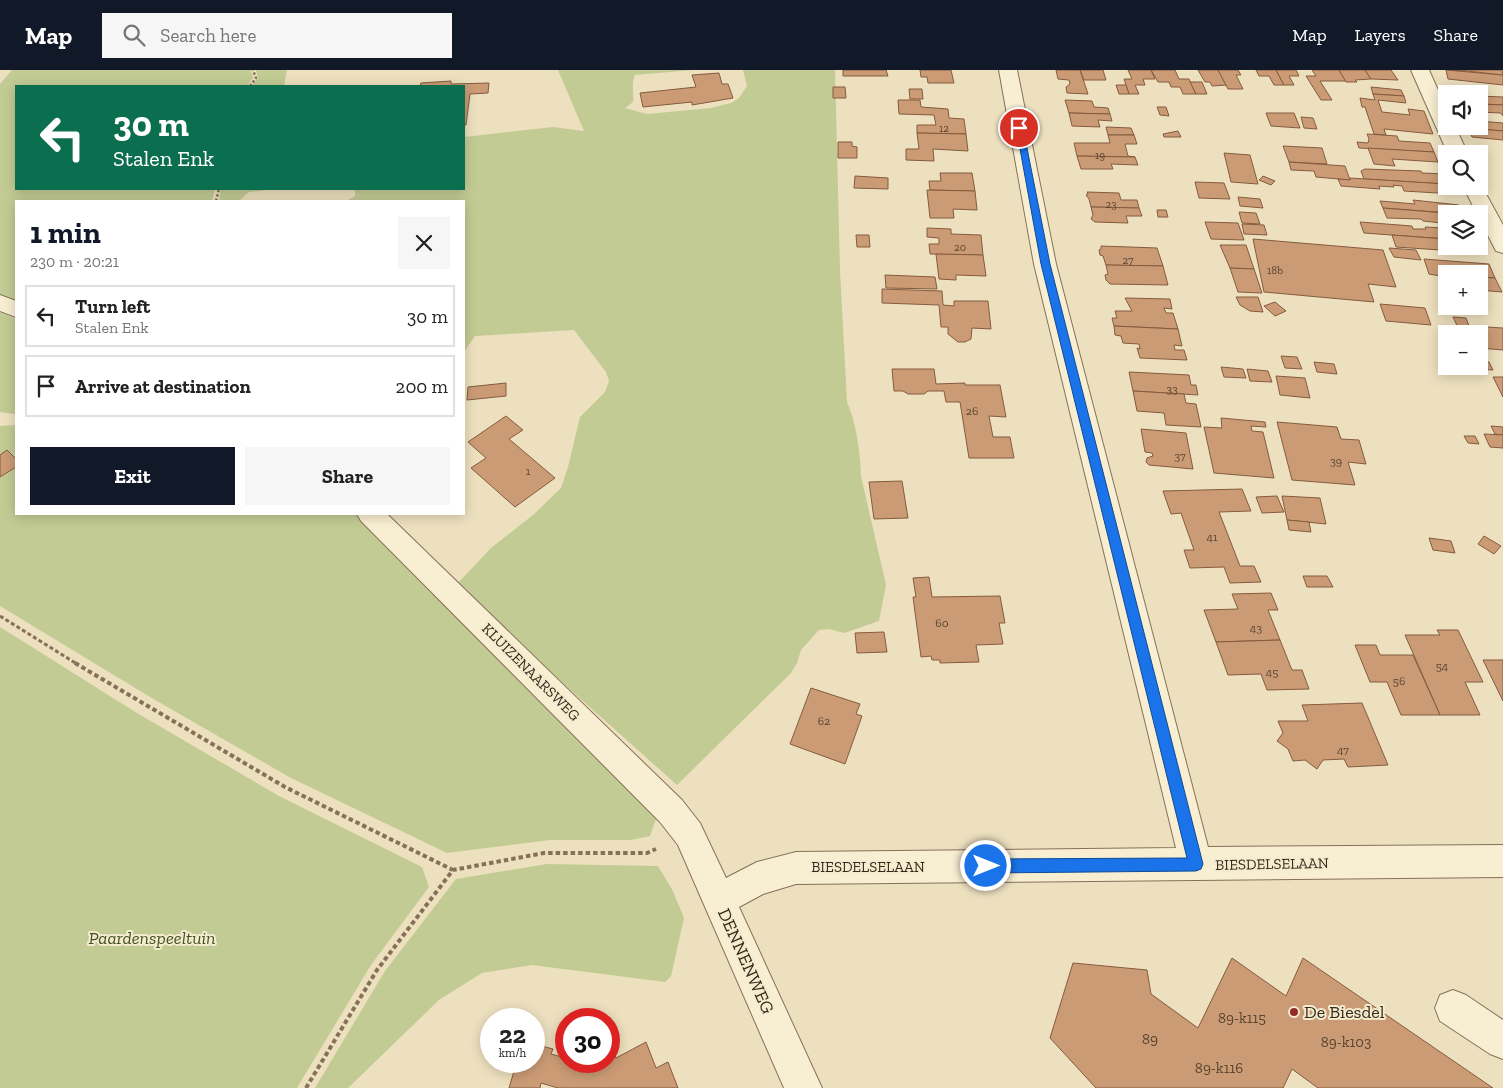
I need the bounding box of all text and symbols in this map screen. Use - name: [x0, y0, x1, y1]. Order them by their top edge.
- search box: [102, 13, 452, 58]
- text: Map: [25, 21, 72, 50]
- icon: search: [120, 21, 148, 49]
- text: Search here: [160, 24, 257, 47]
- text: Map: [1292, 24, 1327, 46]
- text: Layers: [1355, 24, 1406, 46]
- text: Share: [1434, 24, 1478, 46]
- map controls: [1438, 85, 1488, 375]
- button: sound: [1438, 85, 1488, 135]
- text: 30 m: [113, 103, 189, 145]
- icon: left: [30, 105, 95, 170]
- pin: [998, 107, 1040, 149]
- icon: arrive: [1005, 114, 1033, 142]
- house number: 12: [939, 122, 949, 135]
- text: Stalen Enk: [113, 145, 214, 172]
- button: search: [1438, 145, 1488, 195]
- house number: 19: [1095, 149, 1105, 162]
- house number: 23: [1105, 198, 1117, 211]
- button: layers: [1438, 205, 1488, 255]
- text: 1 min: [30, 215, 101, 251]
- button: close: [398, 217, 450, 269]
- house number: 20: [954, 241, 966, 254]
- text: 230 m · 20:21: [30, 252, 119, 271]
- house number: 27: [1123, 254, 1133, 267]
- house number: 18b: [1267, 264, 1283, 277]
- button: +: [1438, 265, 1488, 315]
- text: Turn left: [75, 295, 150, 318]
- icon: left: [32, 302, 60, 330]
- text: 30 m: [407, 305, 448, 328]
- text: Stalen Enk: [75, 318, 149, 337]
- button: −: [1438, 325, 1488, 375]
- icon: arrive: [32, 372, 60, 400]
- text: Arrive at destination: [75, 375, 251, 398]
- text: 200 m: [396, 375, 448, 398]
- house number: 33: [1166, 382, 1178, 396]
- house number: 26: [966, 404, 978, 418]
- button: Exit: [30, 447, 235, 505]
- button: Share: [245, 447, 450, 505]
- house number: 37: [1174, 449, 1186, 463]
- house number: 39: [1330, 454, 1342, 468]
- house number: 1: [526, 464, 531, 478]
- house number: 41: [1206, 530, 1218, 544]
- house number: 60: [935, 616, 949, 630]
- street label: KLUIZENAARSWEG: [478, 619, 584, 725]
- house number: 43: [1250, 621, 1262, 635]
- house number: 54: [1436, 659, 1449, 673]
- house number: 45: [1266, 665, 1278, 679]
- house number: 56: [1393, 674, 1405, 688]
- house number: 62: [818, 714, 830, 728]
- house number: 47: [1337, 743, 1349, 757]
- position arrow: [959, 839, 1011, 891]
- street label: BIESDELSELAAN: [1215, 854, 1329, 874]
- street label: BIESDELSELAAN: [811, 858, 925, 876]
- street label: DENNENWEG: [713, 905, 779, 1017]
- park label: Paardenspeeltuin: [88, 927, 216, 949]
- place label: De Biesdel: [1304, 1001, 1385, 1023]
- marker: De Biesdel: [1288, 1006, 1300, 1018]
- speed limit sign: 30: [555, 1008, 620, 1073]
- house number: 89-k115: [1218, 1009, 1266, 1027]
- text: 22: [499, 1019, 526, 1049]
- house number: 89: [1142, 1030, 1158, 1048]
- house number: 89-k103: [1321, 1033, 1371, 1051]
- text: km/h: [499, 1046, 526, 1060]
- house number: 89-k116: [1195, 1059, 1243, 1077]

